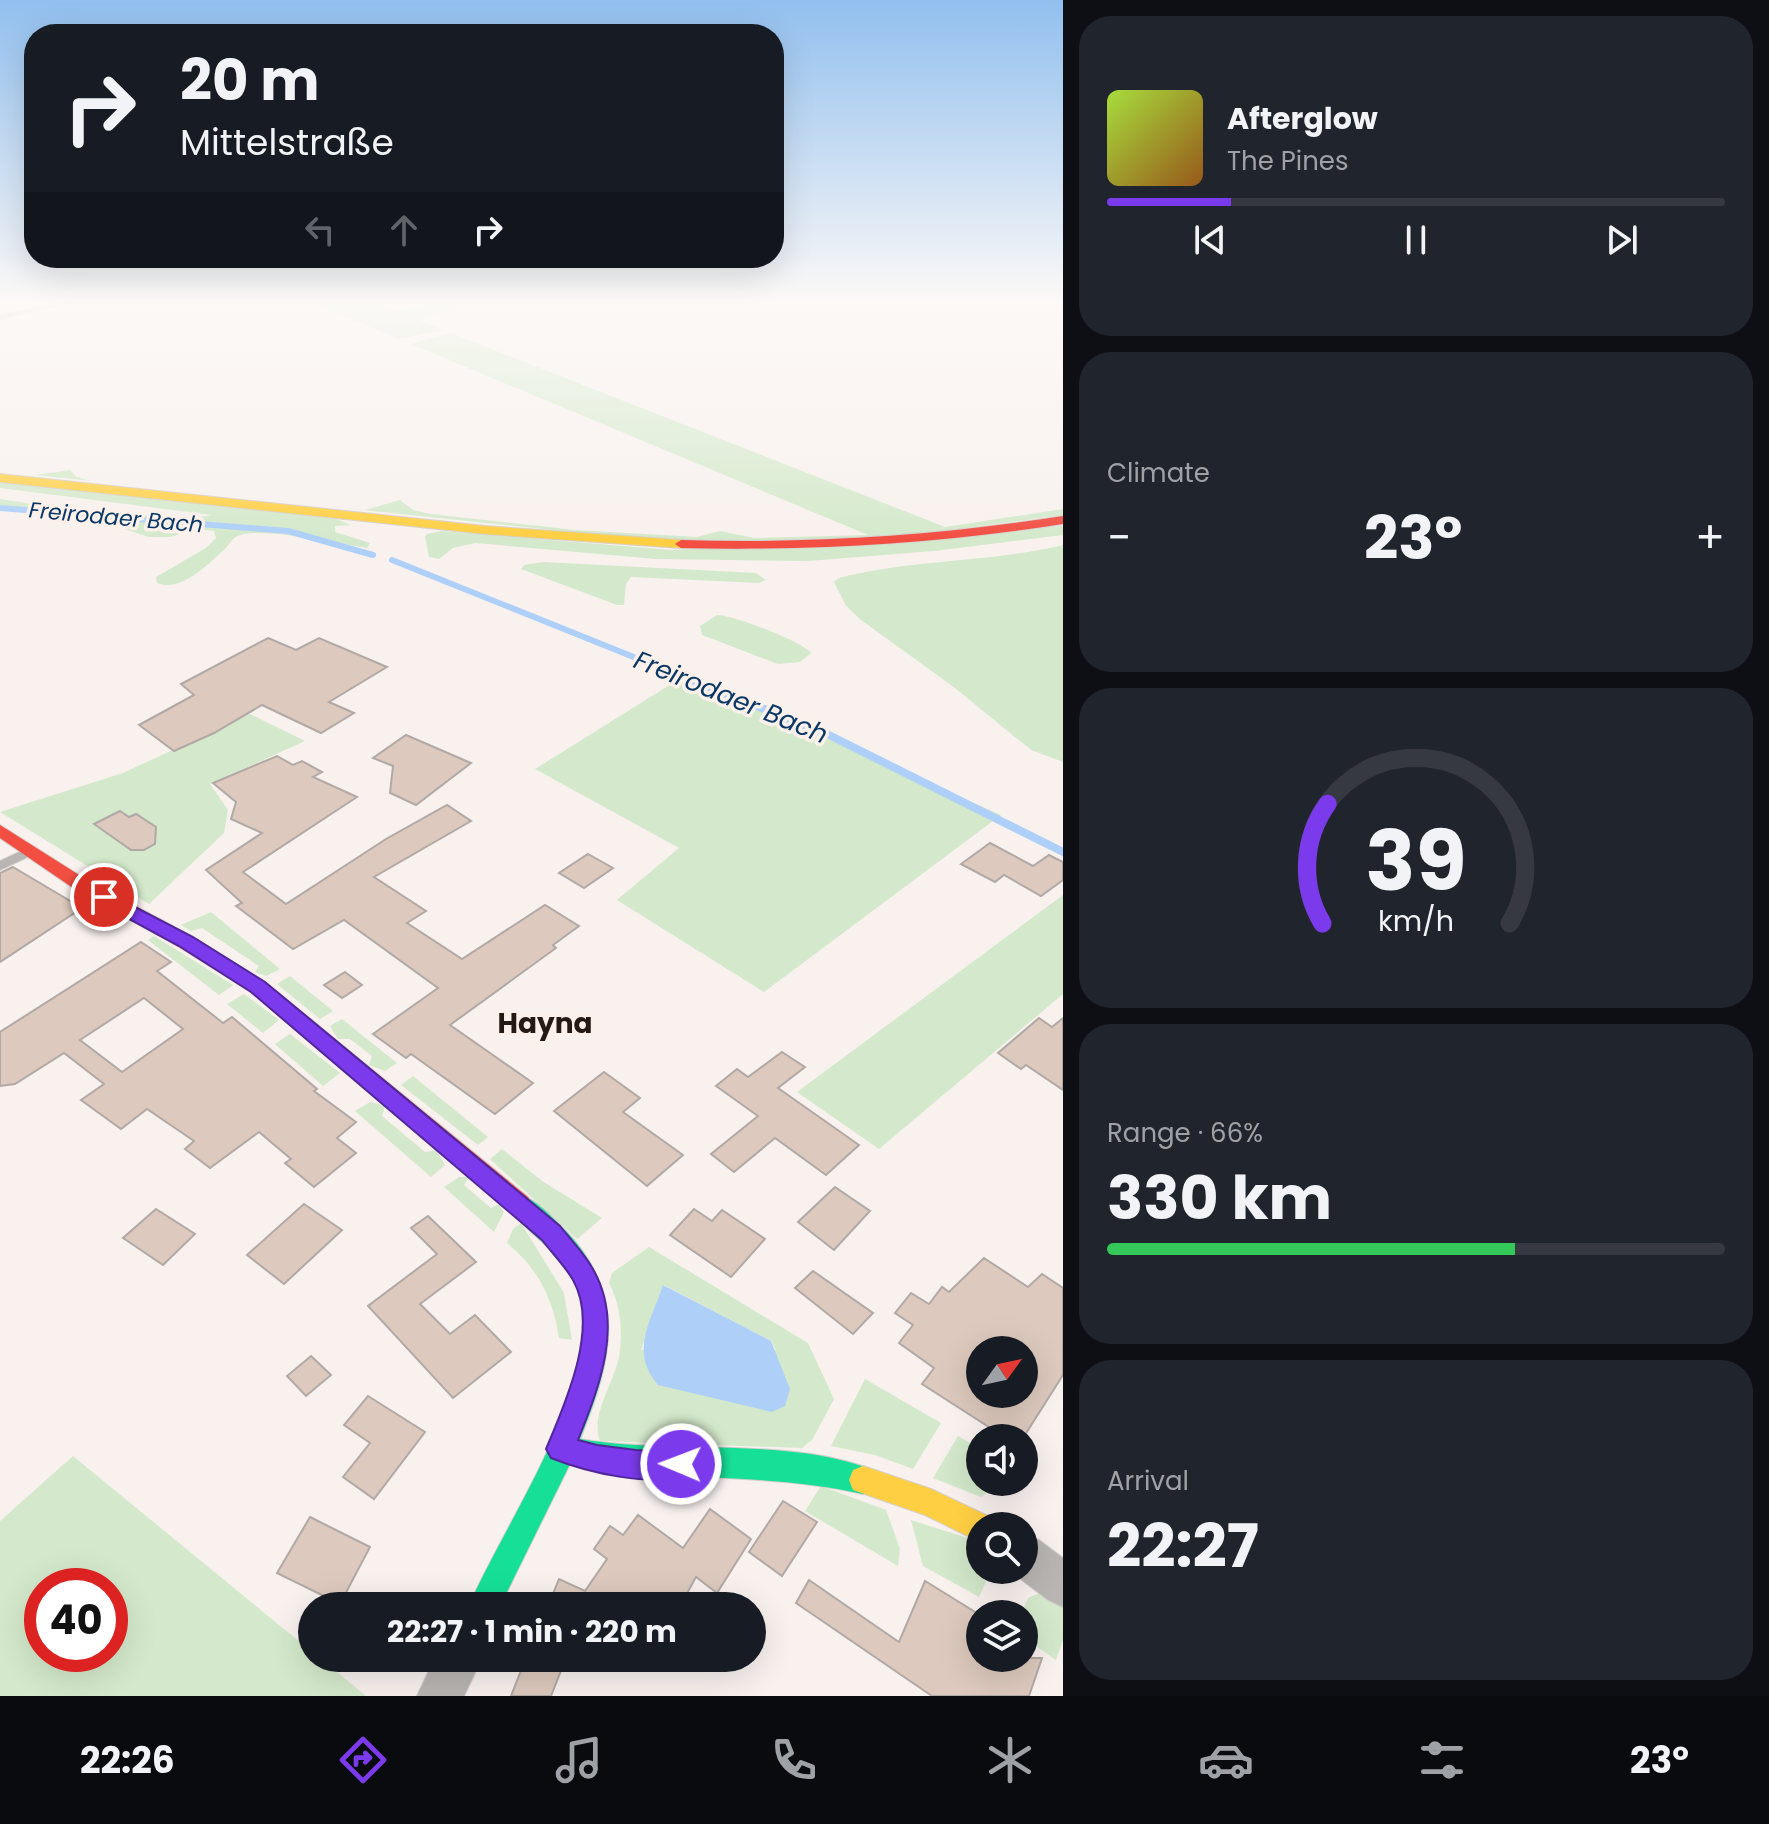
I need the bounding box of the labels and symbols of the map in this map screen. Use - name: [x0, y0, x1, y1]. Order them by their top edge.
- water label: Freirodaer Bach: [28, 494, 204, 541]
- water label: Freirodaer Bach: [629, 642, 833, 752]
- pin: [70, 863, 138, 931]
- district label: Hayna: [497, 1004, 593, 1043]
- north arrow: [966, 1336, 1038, 1408]
- position arrow: [639, 1422, 723, 1506]
- speed limit sign: 40: [24, 1568, 128, 1672]

